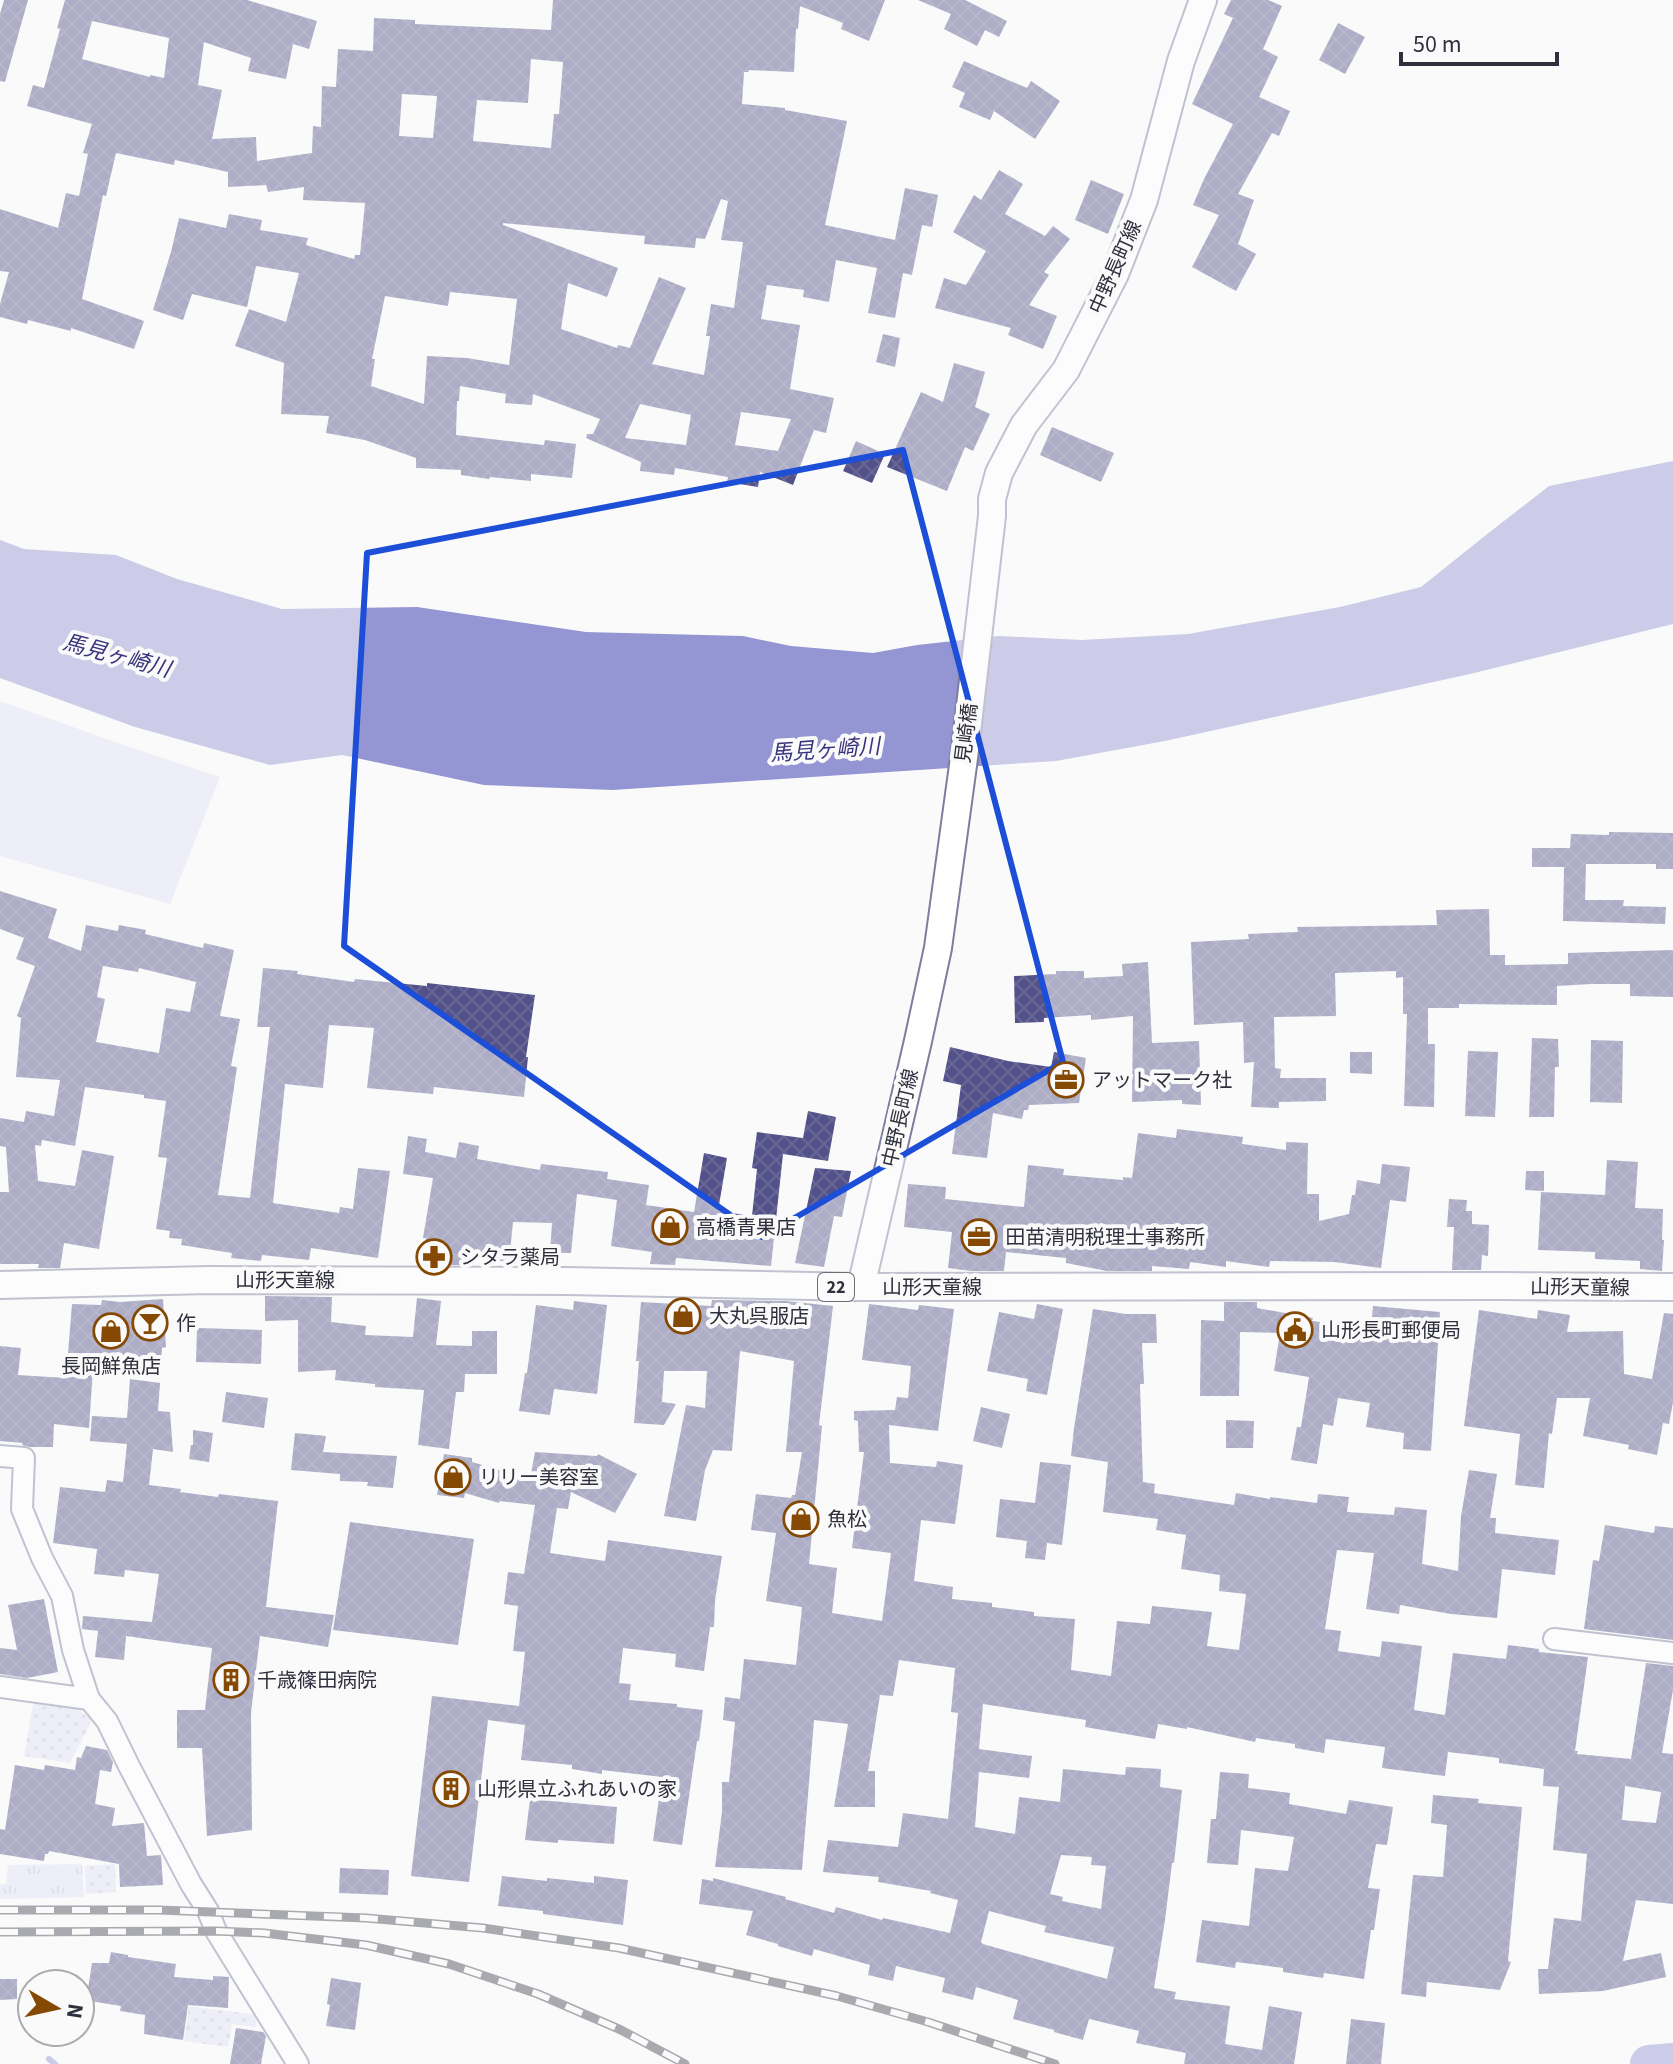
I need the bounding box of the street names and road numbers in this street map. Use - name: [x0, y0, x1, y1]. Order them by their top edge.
- street label: 中野長町線: [1083, 216, 1149, 319]
- street label: 見崎橋: [949, 702, 985, 765]
- street label: 中野長町線: [876, 1066, 926, 1170]
- street label: 山形天童線: [235, 1267, 335, 1295]
- road number: 22: [818, 1273, 854, 1301]
- street label: 山形天童線: [1530, 1273, 1630, 1303]
- street label: 山形天童線: [882, 1274, 982, 1302]

